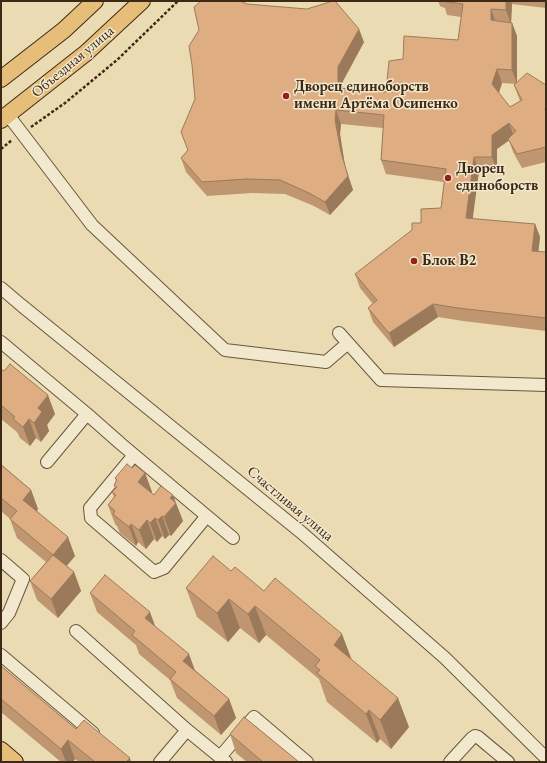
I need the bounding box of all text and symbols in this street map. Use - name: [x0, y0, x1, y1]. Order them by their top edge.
- street label: Объездная улица: [28, 22, 118, 102]
- place label: Дворец единоборств имени Артёма Осипенко: [294, 78, 458, 113]
- marker: Дворец единоборств имени Артёма Осипенко: [281, 91, 291, 101]
- place label: Дворец единоборств: [456, 160, 538, 195]
- marker: Дворец единоборств: [443, 173, 453, 183]
- place label: Блок В2: [422, 252, 476, 270]
- marker: Блок В2: [409, 256, 419, 266]
- street label: Счастливая улица: [243, 463, 337, 545]

